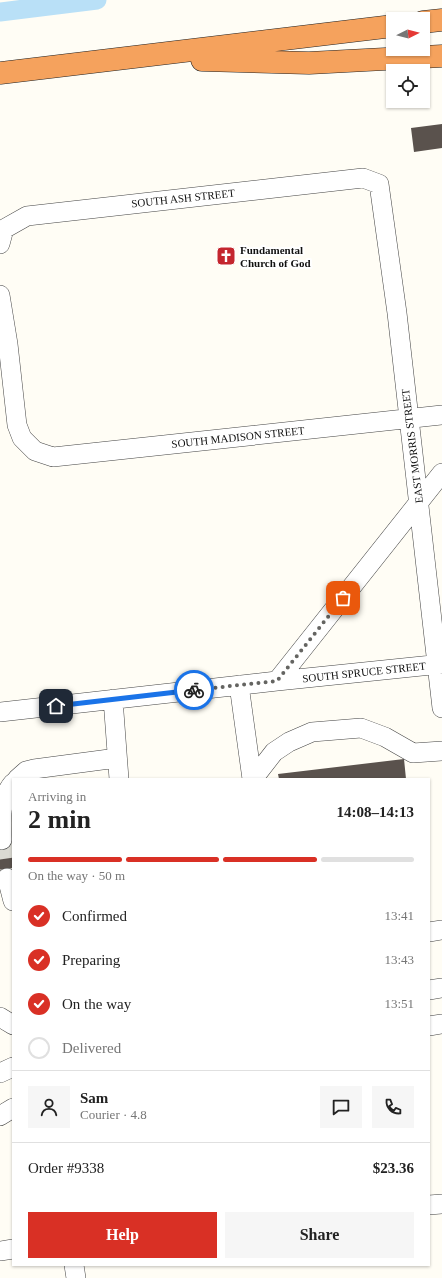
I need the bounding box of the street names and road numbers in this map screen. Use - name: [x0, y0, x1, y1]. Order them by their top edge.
- street label: SOUTH ASH STREET: [131, 187, 236, 209]
- street label: EAST MORRIS STREET: [399, 388, 425, 504]
- street label: SOUTH MADISON STREET: [171, 424, 305, 450]
- street label: SOUTH SPRUCE STREET: [302, 660, 427, 684]

